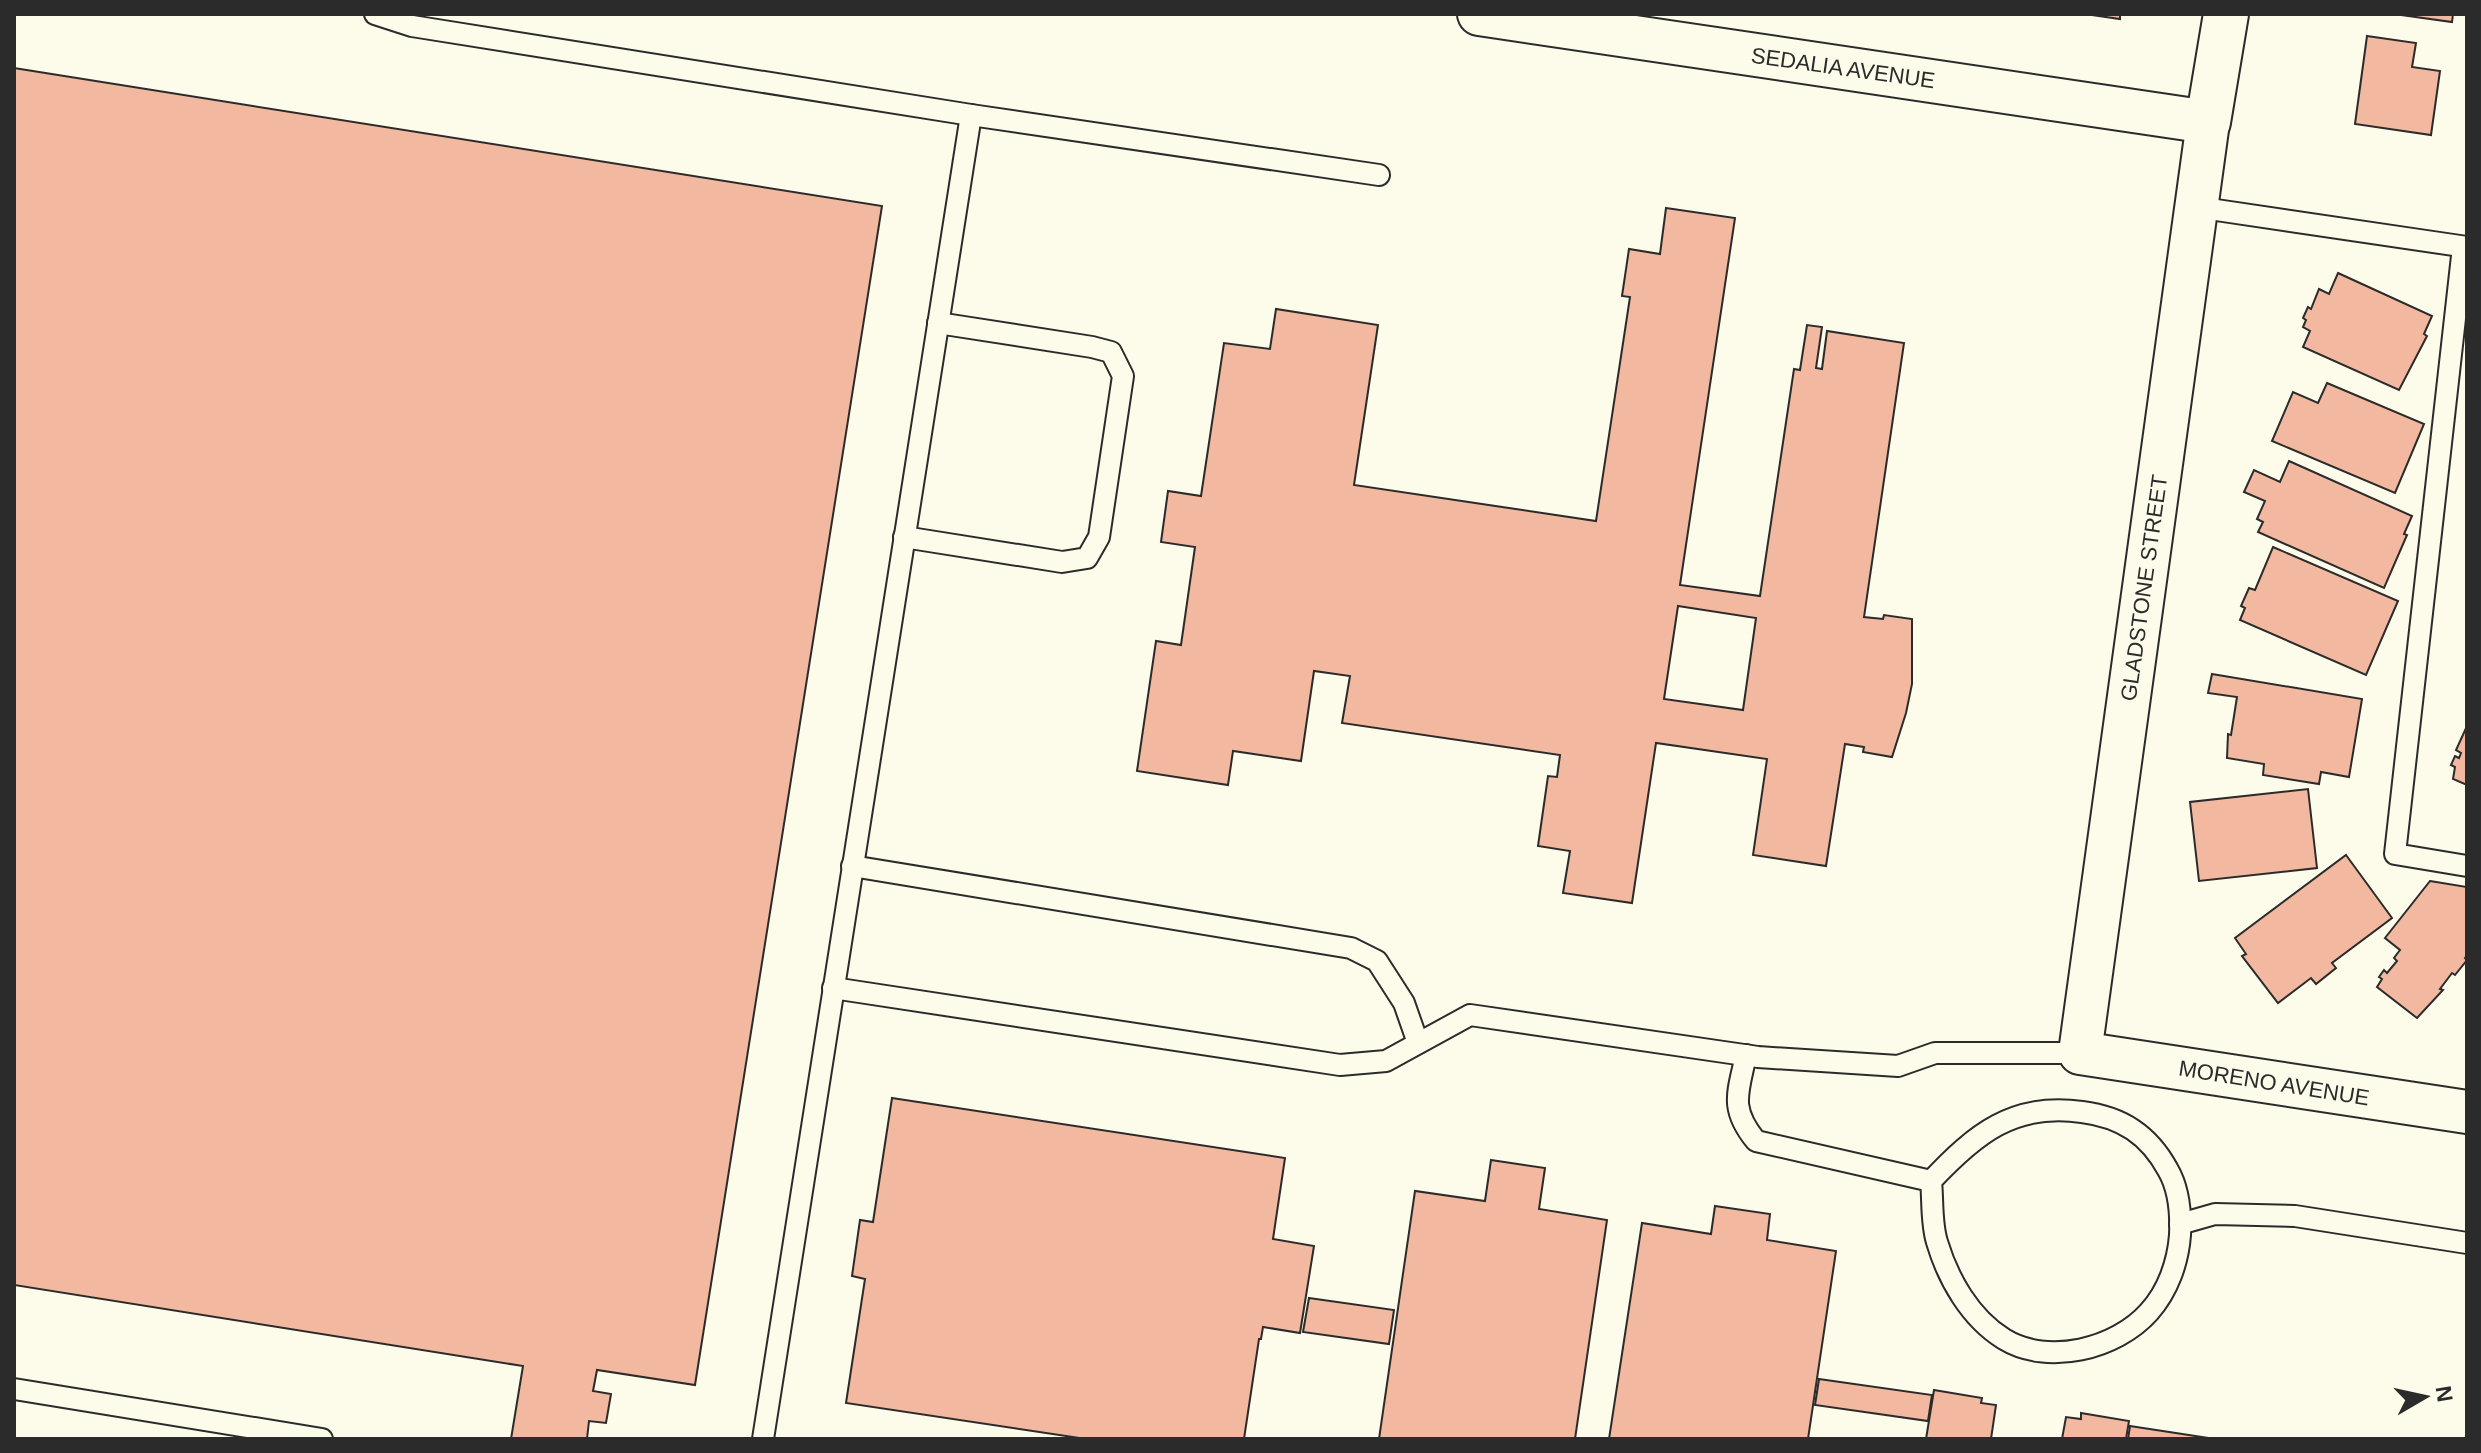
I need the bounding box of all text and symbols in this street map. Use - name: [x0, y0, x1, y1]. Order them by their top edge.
- street label: SEDALIA AVENUE: [1749, 43, 1937, 93]
- street label: GLADSTONE STREET: [2116, 473, 2172, 703]
- street label: MORENO AVENUE: [2177, 1056, 2371, 1110]
- north arrow: [2385, 1357, 2465, 1437]
- text: N: [2431, 1384, 2458, 1404]

